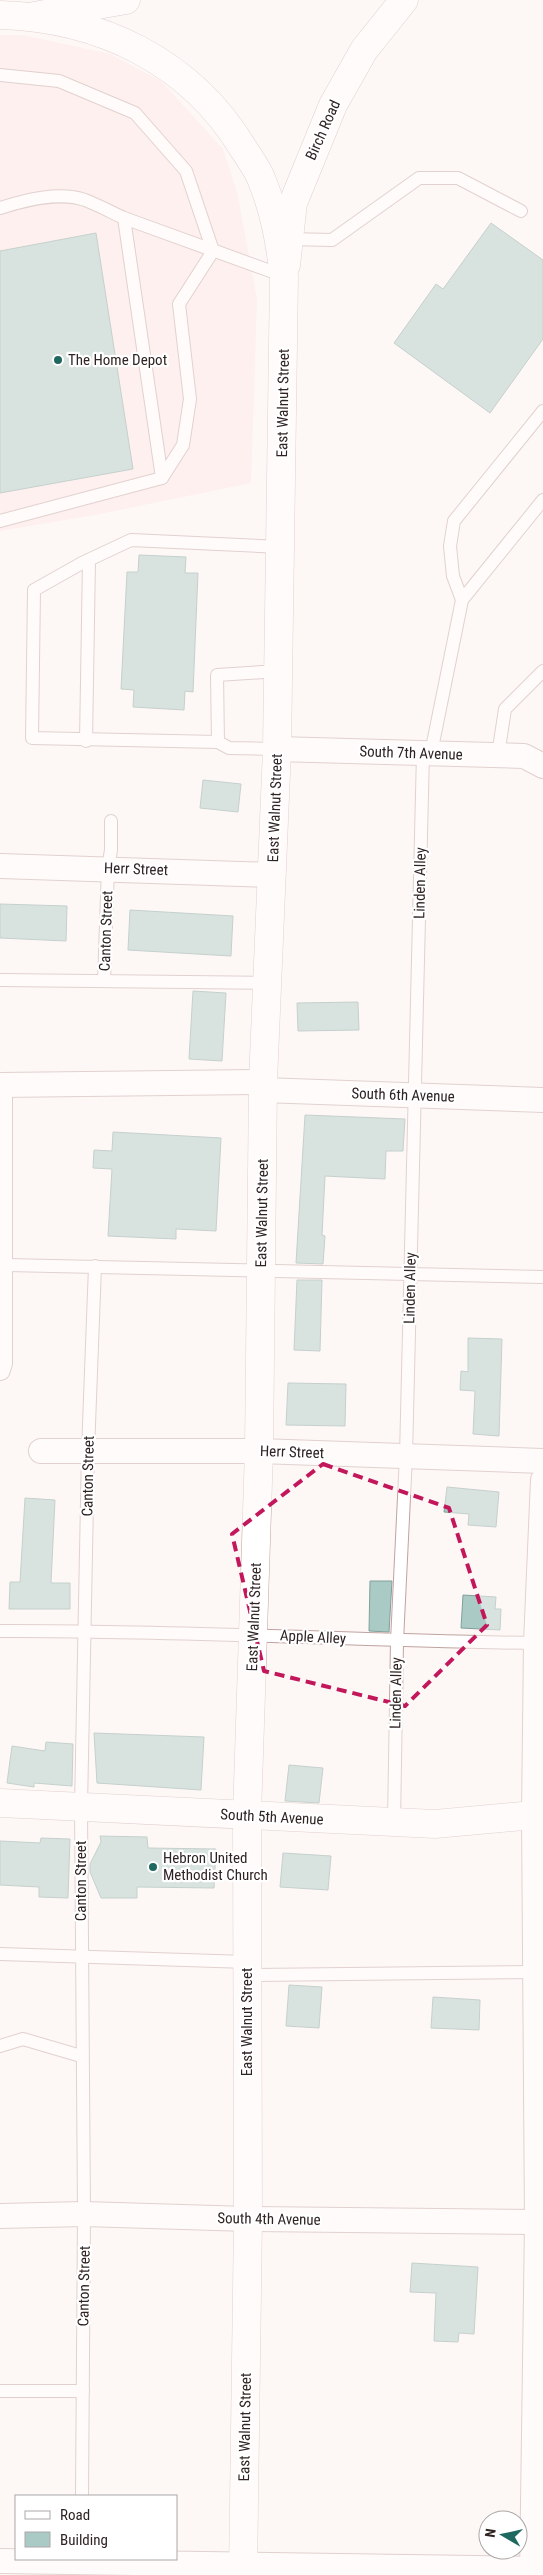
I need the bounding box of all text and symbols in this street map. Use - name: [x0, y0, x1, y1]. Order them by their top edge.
- street label: Birch Road: [302, 97, 344, 163]
- street label: East Walnut Street: [273, 348, 293, 458]
- place label: The Home Depot: [68, 351, 167, 369]
- marker: The Home Depot: [52, 354, 64, 366]
- street label: South 7th Avenue: [359, 742, 463, 764]
- street label: East Walnut Street: [264, 753, 286, 863]
- street label: Linden Alley: [410, 847, 430, 919]
- street label: Herr Street: [104, 859, 168, 879]
- street label: Canton Street: [96, 890, 116, 972]
- street label: South 6th Avenue: [351, 1084, 455, 1106]
- street label: East Walnut Street: [252, 1158, 272, 1268]
- street label: Linden Alley: [400, 1252, 420, 1324]
- street label: Canton Street: [78, 1436, 98, 1516]
- street label: Herr Street: [260, 1442, 324, 1462]
- street label: East Walnut Street: [243, 1562, 265, 1672]
- street label: Apple Alley: [280, 1626, 346, 1648]
- street label: Linden Alley: [386, 1657, 406, 1729]
- street label: South 5th Avenue: [220, 1805, 324, 1829]
- street label: Canton Street: [72, 1841, 90, 1921]
- place label: Hebron United Methodist Church: [163, 1849, 268, 1884]
- marker: Hebron United Methodist Church: [147, 1861, 159, 1873]
- street label: East Walnut Street: [238, 1968, 256, 2076]
- street label: South 4th Avenue: [217, 2209, 321, 2229]
- street label: Canton Street: [74, 2246, 94, 2326]
- street label: East Walnut Street: [235, 2372, 255, 2482]
- legend: [15, 2495, 178, 2560]
- text: Road: [60, 2506, 90, 2524]
- north arrow: [478, 2510, 528, 2560]
- text: N: [482, 2527, 499, 2538]
- text: Building: [60, 2531, 108, 2549]

